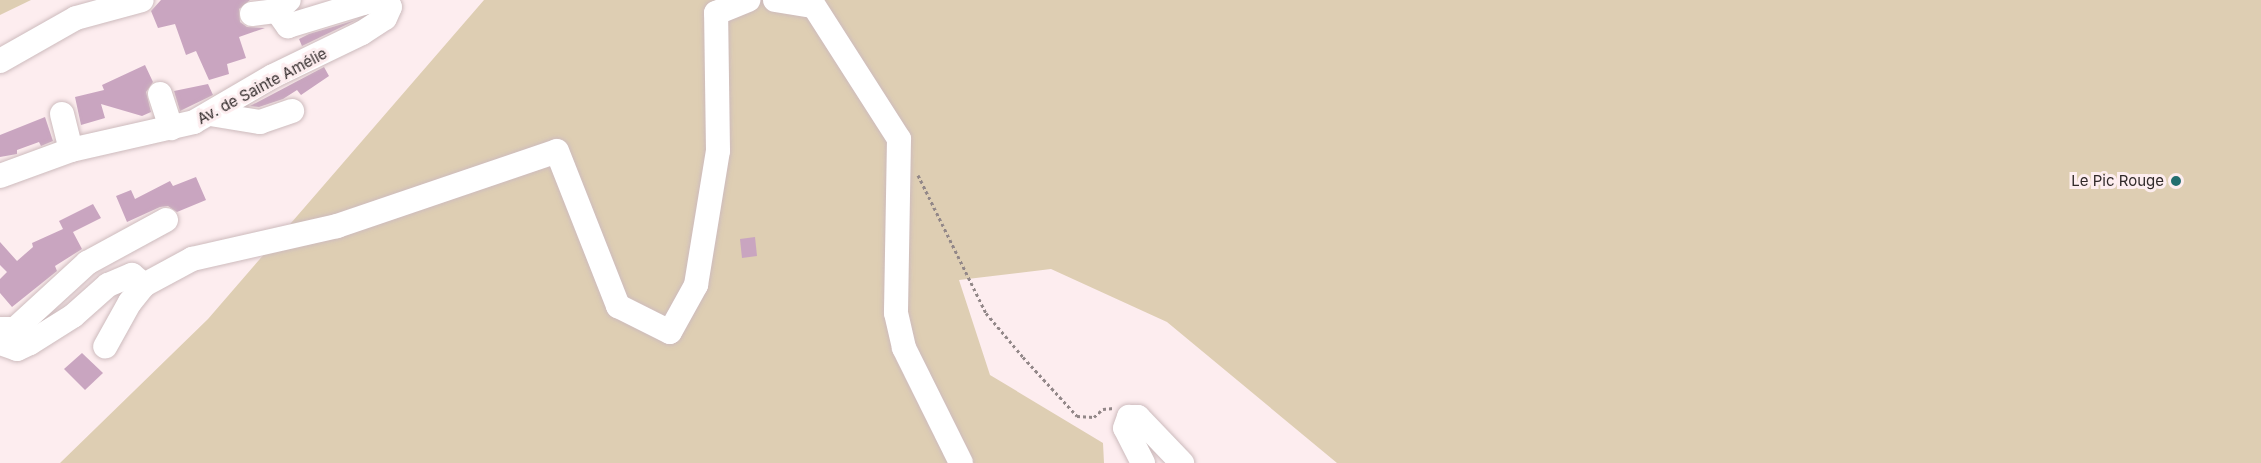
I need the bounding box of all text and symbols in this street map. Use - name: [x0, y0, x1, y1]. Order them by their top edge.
- street label: Av. de Sainte Amélie: [194, 44, 330, 128]
- place label: Le Pic Rouge: [2071, 172, 2164, 190]
- marker: Le Pic Rouge: [2169, 174, 2183, 188]

